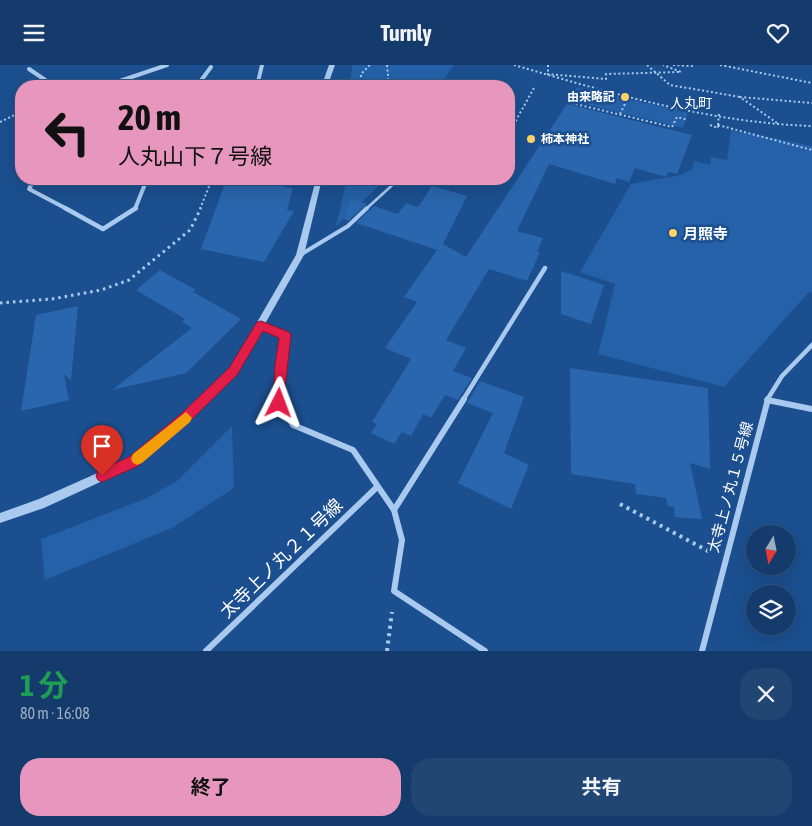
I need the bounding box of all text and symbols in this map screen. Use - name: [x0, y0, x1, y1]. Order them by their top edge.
- icon: menu: [20, 19, 48, 47]
- icon: heart: [764, 19, 792, 47]
- text: Turnly: [380, 20, 432, 46]
- place label: 由来略記: [567, 90, 615, 104]
- marker: 由来略記: [619, 91, 631, 103]
- district label: 人丸町: [670, 95, 712, 111]
- text: 20 m: [118, 97, 181, 137]
- icon: left: [35, 100, 100, 165]
- place label: 柿本神社: [541, 132, 589, 146]
- marker: 柿本神社: [525, 133, 537, 145]
- text: 人丸山下７号線: [118, 143, 272, 169]
- place label: 月照寺: [683, 225, 728, 242]
- marker: 月照寺: [667, 227, 679, 239]
- position arrow: [252, 376, 304, 428]
- street label: 太寺上ノ丸１５号線: [704, 420, 756, 554]
- pin: [81, 425, 123, 476]
- icon: arrive: [88, 432, 116, 460]
- street label: 太寺上ノ丸２１号線: [215, 494, 347, 622]
- north arrow: [746, 525, 796, 575]
- map controls: [746, 525, 796, 635]
- button: layers: [746, 585, 796, 635]
- text: 1 分: [20, 668, 68, 702]
- button: close: [740, 668, 792, 720]
- text: 80 m · 16:08: [20, 704, 90, 722]
- button: 終了: [20, 758, 401, 816]
- button: 共有: [411, 758, 792, 816]

